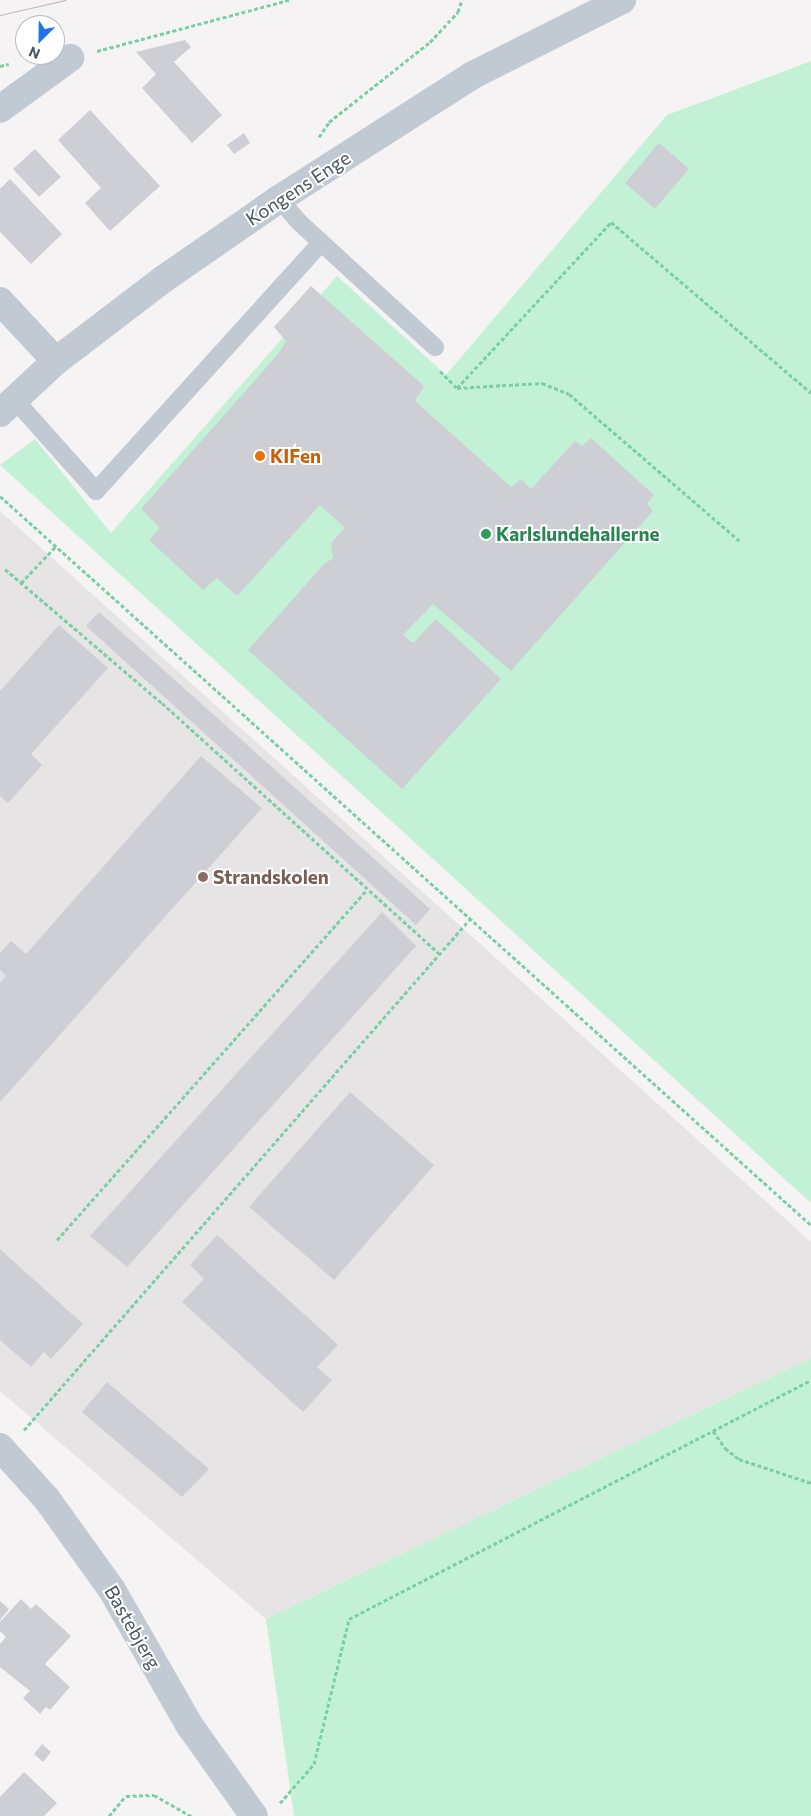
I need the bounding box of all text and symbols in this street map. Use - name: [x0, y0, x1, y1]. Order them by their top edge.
- north arrow: [15, 15, 65, 65]
- text: N: [26, 43, 42, 63]
- street label: Kongens Enge: [242, 146, 354, 230]
- place label: KIFen: [270, 445, 321, 467]
- marker: KIFen: [254, 450, 266, 462]
- place label: Karlslundehallerne: [496, 523, 659, 545]
- marker: Karlslundehallerne: [480, 528, 492, 540]
- place label: Strandskolen: [213, 866, 329, 888]
- marker: Strandskolen: [197, 871, 209, 883]
- street label: Bastebjerg: [100, 1581, 166, 1673]

